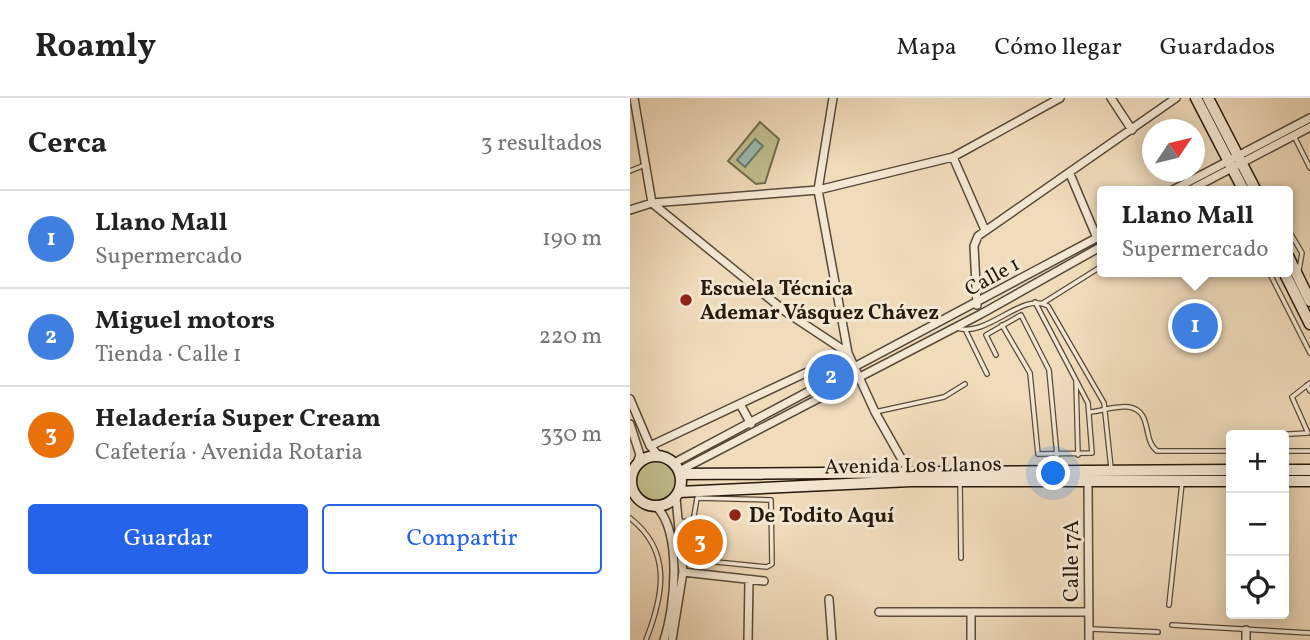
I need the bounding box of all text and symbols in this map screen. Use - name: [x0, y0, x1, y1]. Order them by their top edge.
- text: Roamly: [35, 25, 156, 71]
- text: Mapa: [897, 31, 957, 65]
- text: Cómo llegar: [995, 31, 1122, 65]
- text: Guardados: [1160, 31, 1275, 65]
- north arrow: [1142, 119, 1205, 182]
- text: Cerca: [28, 123, 107, 165]
- text: 3 resultados: [481, 128, 602, 160]
- popup: [1097, 186, 1293, 277]
- text: Llano Mall: [1121, 198, 1254, 234]
- text: Llano Mall: [95, 205, 227, 241]
- text: 1: [46, 223, 56, 255]
- text: 190 m: [542, 223, 602, 255]
- text: Supermercado: [1121, 234, 1269, 266]
- text: Supermercado: [95, 241, 242, 273]
- street label: Calle 1: [960, 250, 1026, 304]
- place label: Escuela Técnica Ademar Vásquez Chávez: [700, 275, 939, 328]
- marker: Escuela Técnica Ademar Vásquez Chávez: [678, 292, 694, 308]
- pin: 1: [1172, 300, 1218, 352]
- text: Miguel motors: [95, 303, 275, 339]
- text: 2: [45, 321, 57, 353]
- text: 220 m: [539, 321, 602, 353]
- text: Tienda · Calle 1: [95, 339, 242, 371]
- pin: 2: [808, 351, 854, 403]
- text: Heladería Super Cream: [95, 401, 381, 437]
- text: 3: [45, 419, 57, 451]
- text: 330 m: [540, 419, 602, 451]
- map controls: [1226, 430, 1289, 619]
- button: +: [1226, 430, 1289, 493]
- text: Cafetería · Avenida Rotaria: [95, 437, 363, 469]
- street label: Avenida Los Llanos: [824, 450, 1002, 483]
- your location: [1036, 456, 1070, 490]
- button: −: [1226, 493, 1289, 556]
- place label: De Todito Aquí: [749, 502, 894, 531]
- button: Guardar: [28, 504, 308, 574]
- button: Compartir: [322, 504, 602, 574]
- marker: De Todito Aquí: [727, 507, 743, 523]
- pin: 3: [677, 516, 723, 568]
- street label: Calle 17A: [1058, 520, 1087, 602]
- button: locate: [1226, 556, 1289, 619]

